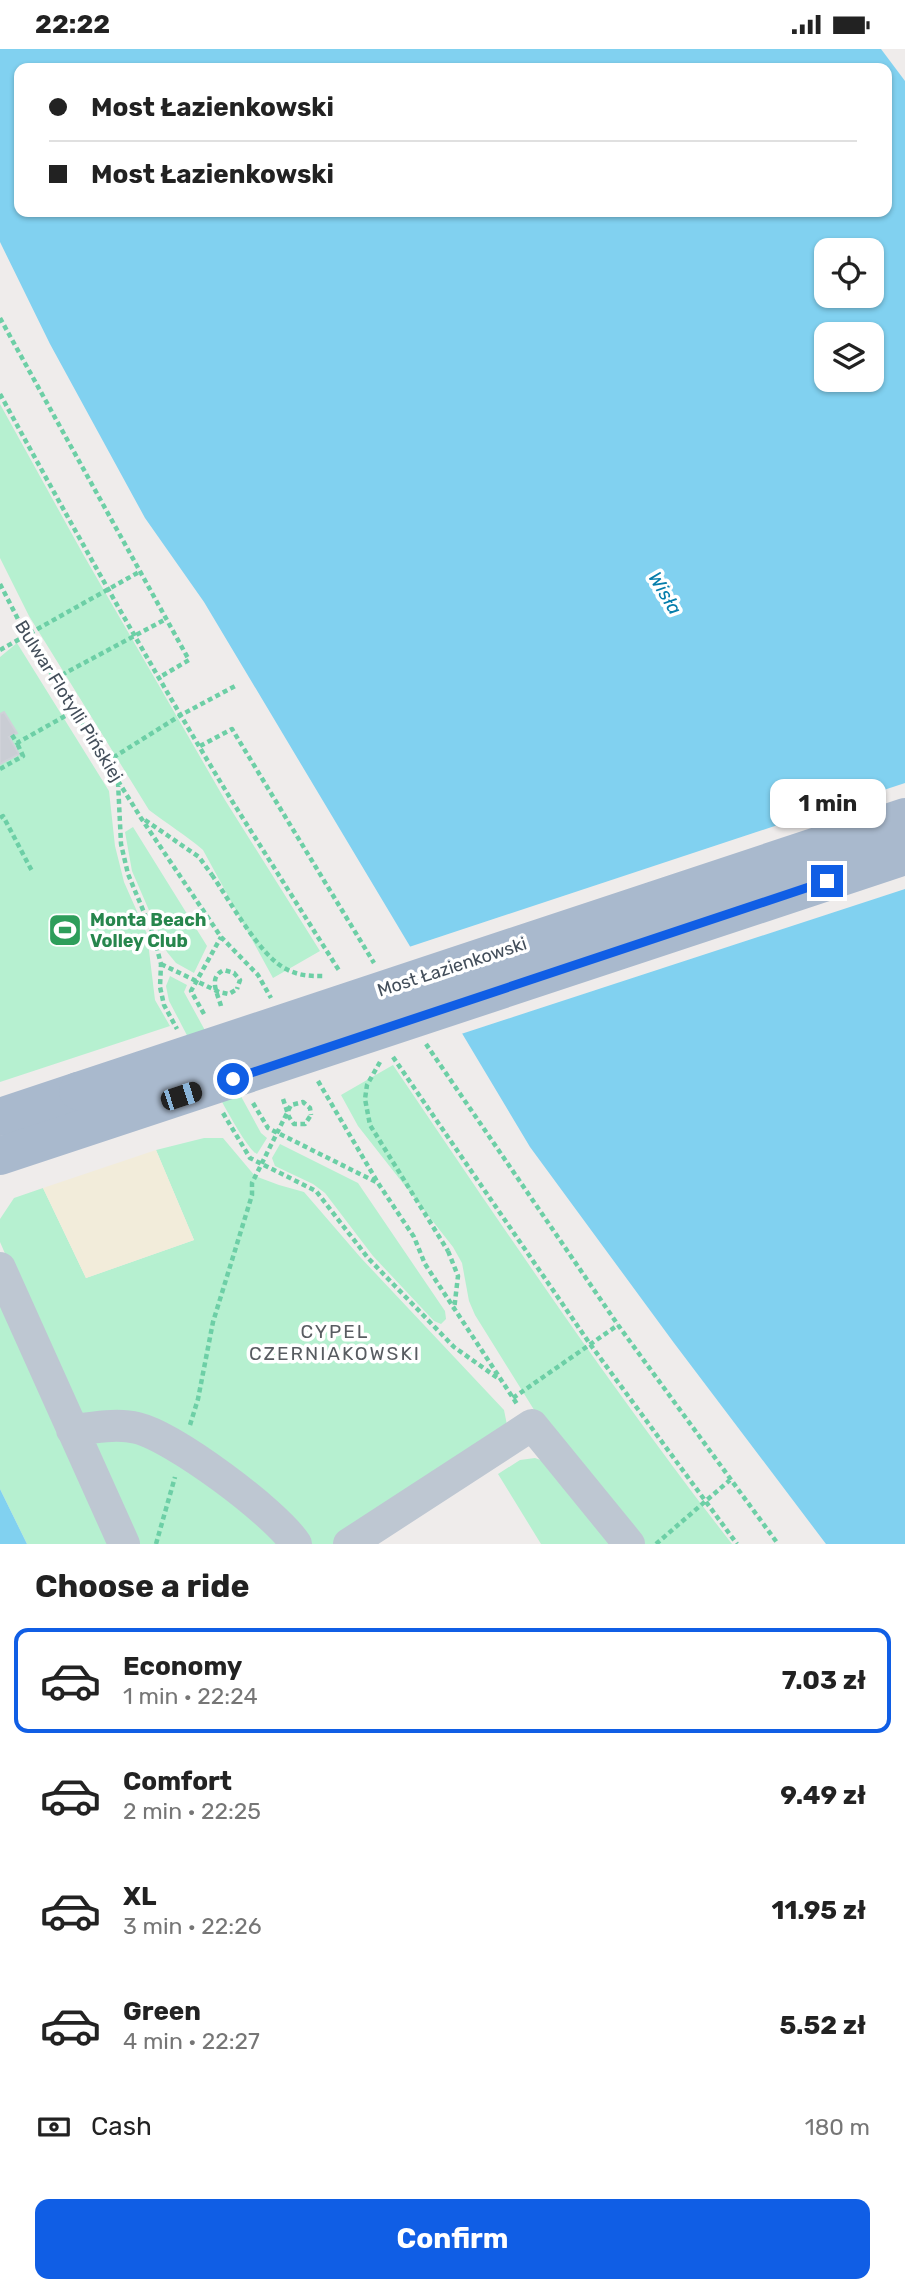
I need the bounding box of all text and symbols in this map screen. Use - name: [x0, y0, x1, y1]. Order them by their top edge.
- text: 22:22: [35, 9, 110, 40]
- text: Most Łazienkowski: [91, 92, 334, 123]
- text: Most Łazienkowski: [91, 159, 334, 190]
- map controls: [814, 238, 884, 392]
- button: locate: [814, 238, 884, 308]
- button: layers: [814, 322, 884, 392]
- water label: Wisła: [643, 567, 687, 619]
- street label: Bulwar Flotylli Pińskiej: [10, 616, 128, 786]
- callout: 1 min: [769, 779, 885, 829]
- text: 1 min: [799, 789, 857, 817]
- route end: [811, 865, 843, 897]
- place label: Monta Beach Volley Club: [90, 909, 207, 952]
- sports icon: Monta Beach Volley Club: [46, 911, 84, 949]
- street label: Most Łazienkowski: [374, 932, 530, 1002]
- route start: [217, 1063, 249, 1095]
- car: [158, 1080, 205, 1112]
- district label: CYPEL CZERNIAKOWSKI: [249, 1320, 421, 1365]
- text: Choose a ride: [35, 1567, 249, 1605]
- icon: car: [39, 1649, 102, 1712]
- text: Economy: [123, 1651, 242, 1682]
- text: 7.03 zł: [782, 1665, 866, 1696]
- text: 1 min · 22:24: [123, 1682, 258, 1710]
- icon: car: [39, 1764, 102, 1827]
- text: Comfort: [123, 1766, 232, 1797]
- text: 9.49 zł: [780, 1780, 866, 1811]
- text: 2 min · 22:25: [123, 1797, 261, 1825]
- icon: car: [39, 1879, 102, 1942]
- text: XL: [123, 1881, 156, 1912]
- text: 11.95 zł: [772, 1895, 866, 1926]
- text: 3 min · 22:26: [123, 1912, 262, 1940]
- icon: car: [39, 1994, 102, 2057]
- text: Green: [123, 1996, 201, 2027]
- text: 5.52 zł: [779, 2010, 866, 2041]
- text: 4 min · 22:27: [123, 2027, 260, 2055]
- icon: cash: [35, 2108, 73, 2146]
- text: Cash: [91, 2111, 152, 2142]
- text: 180 m: [805, 2113, 870, 2141]
- button: Confirm: [35, 2199, 870, 2279]

